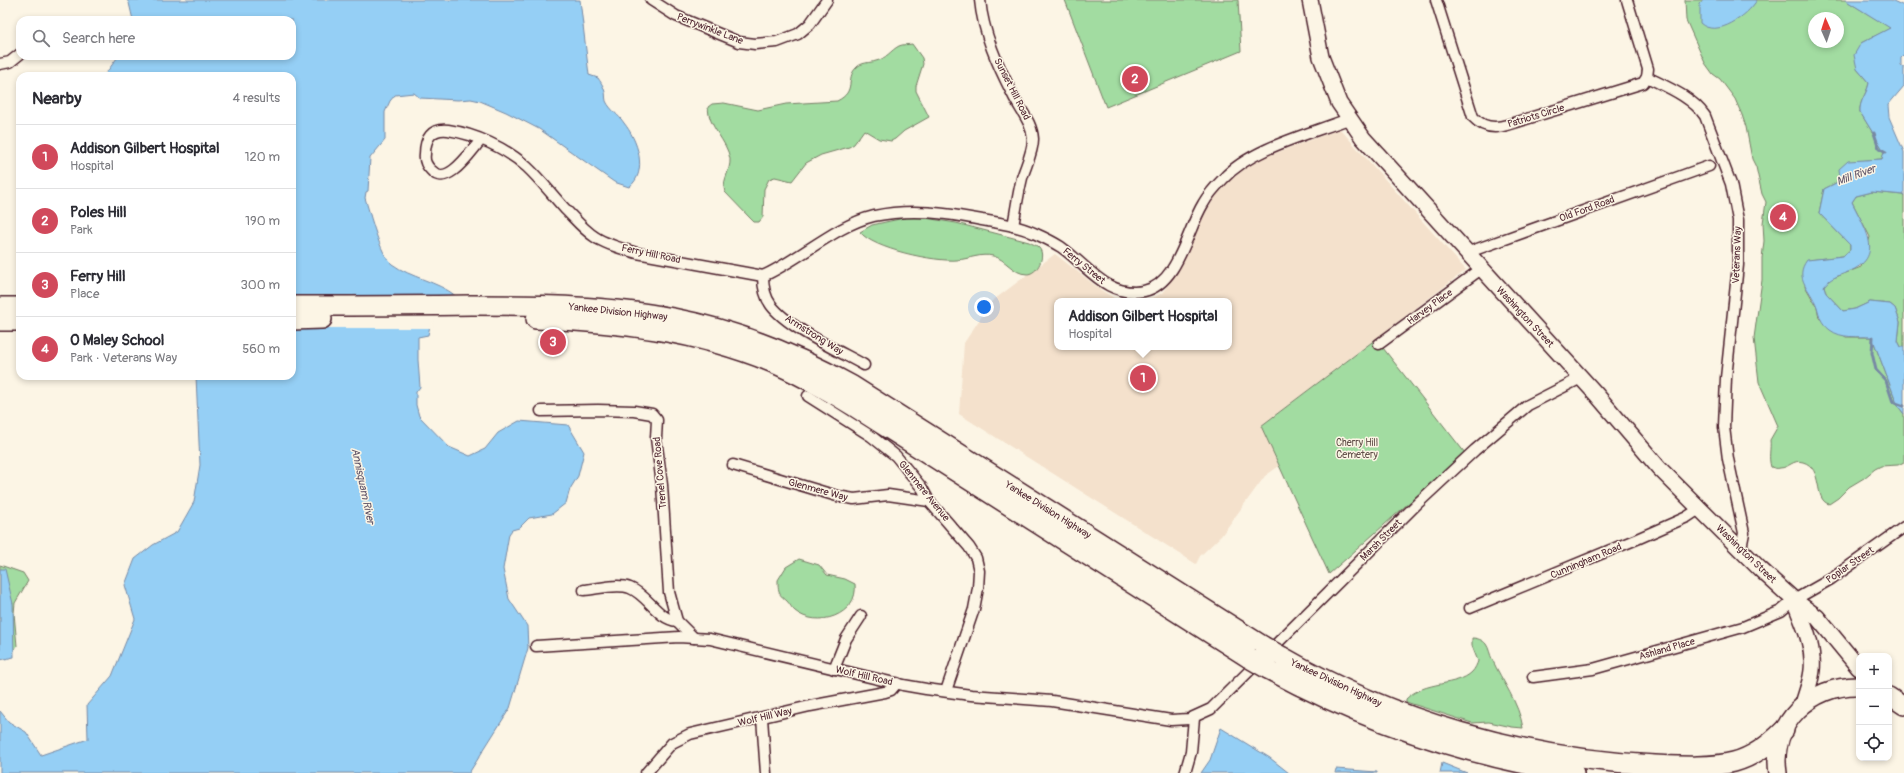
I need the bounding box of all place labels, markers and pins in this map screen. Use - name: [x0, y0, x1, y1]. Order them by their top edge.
- pin: 2: [1122, 64, 1148, 94]
- pin: 4: [1770, 202, 1796, 232]
- pin: 3: [540, 327, 566, 357]
- pin: 1: [1130, 363, 1156, 393]

